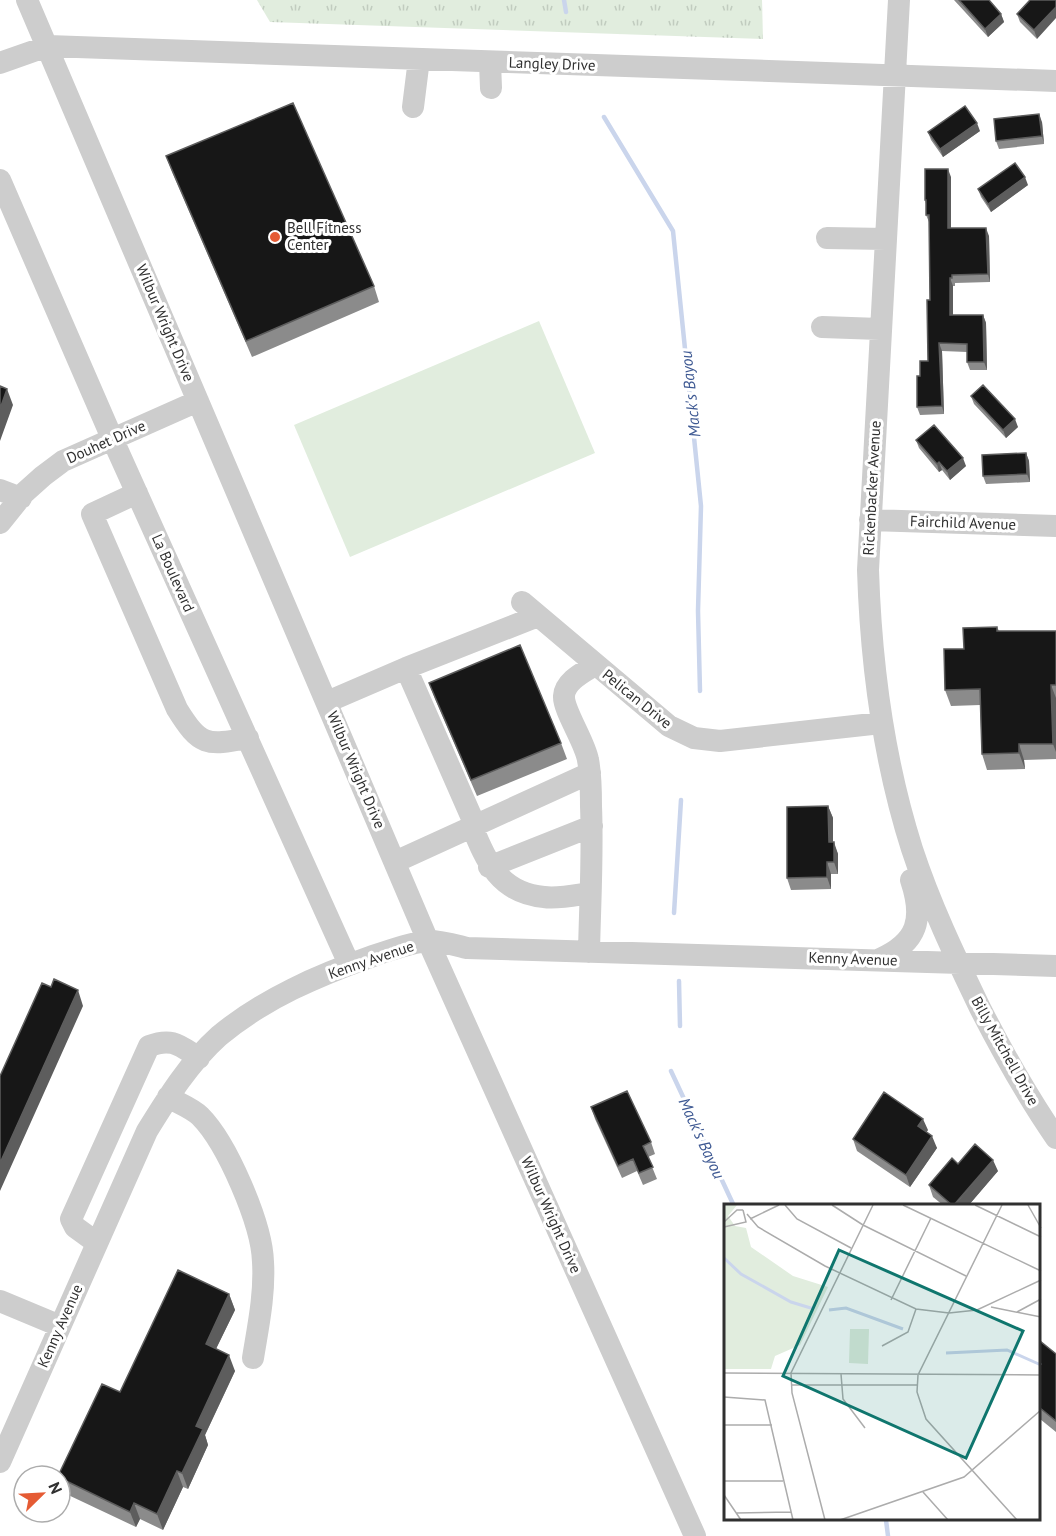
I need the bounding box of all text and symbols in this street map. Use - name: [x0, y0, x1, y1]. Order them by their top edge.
- street label: Langley Drive: [508, 52, 596, 75]
- place label: Bell Fitness Center: [287, 218, 361, 254]
- marker: Bell Fitness Center: [268, 230, 282, 244]
- street label: Wilbur Wright Drive: [132, 261, 199, 384]
- water label: Mack's Bayou: [675, 350, 705, 438]
- street label: Douhet Drive: [63, 416, 148, 467]
- street label: Rickenbacker Avenue: [858, 420, 885, 556]
- street label: Fairchild Avenue: [910, 511, 1016, 534]
- street label: La Boulevard: [148, 531, 199, 615]
- street label: Pelican Drive: [599, 665, 676, 732]
- street label: Wilbur Wright Drive: [323, 708, 390, 831]
- street label: Kenny Avenue: [326, 936, 416, 983]
- street label: Kenny Avenue: [808, 947, 898, 970]
- street label: Billy Mitchell Drive: [968, 993, 1043, 1109]
- water label: Mack's Bayou: [675, 1094, 729, 1182]
- street label: Wilbur Wright Drive: [517, 1154, 586, 1276]
- inset map: [724, 1204, 1041, 1521]
- street label: Kenny Avenue: [33, 1281, 86, 1370]
- north arrow: [12, 1464, 72, 1524]
- text: N: [44, 1479, 67, 1497]

